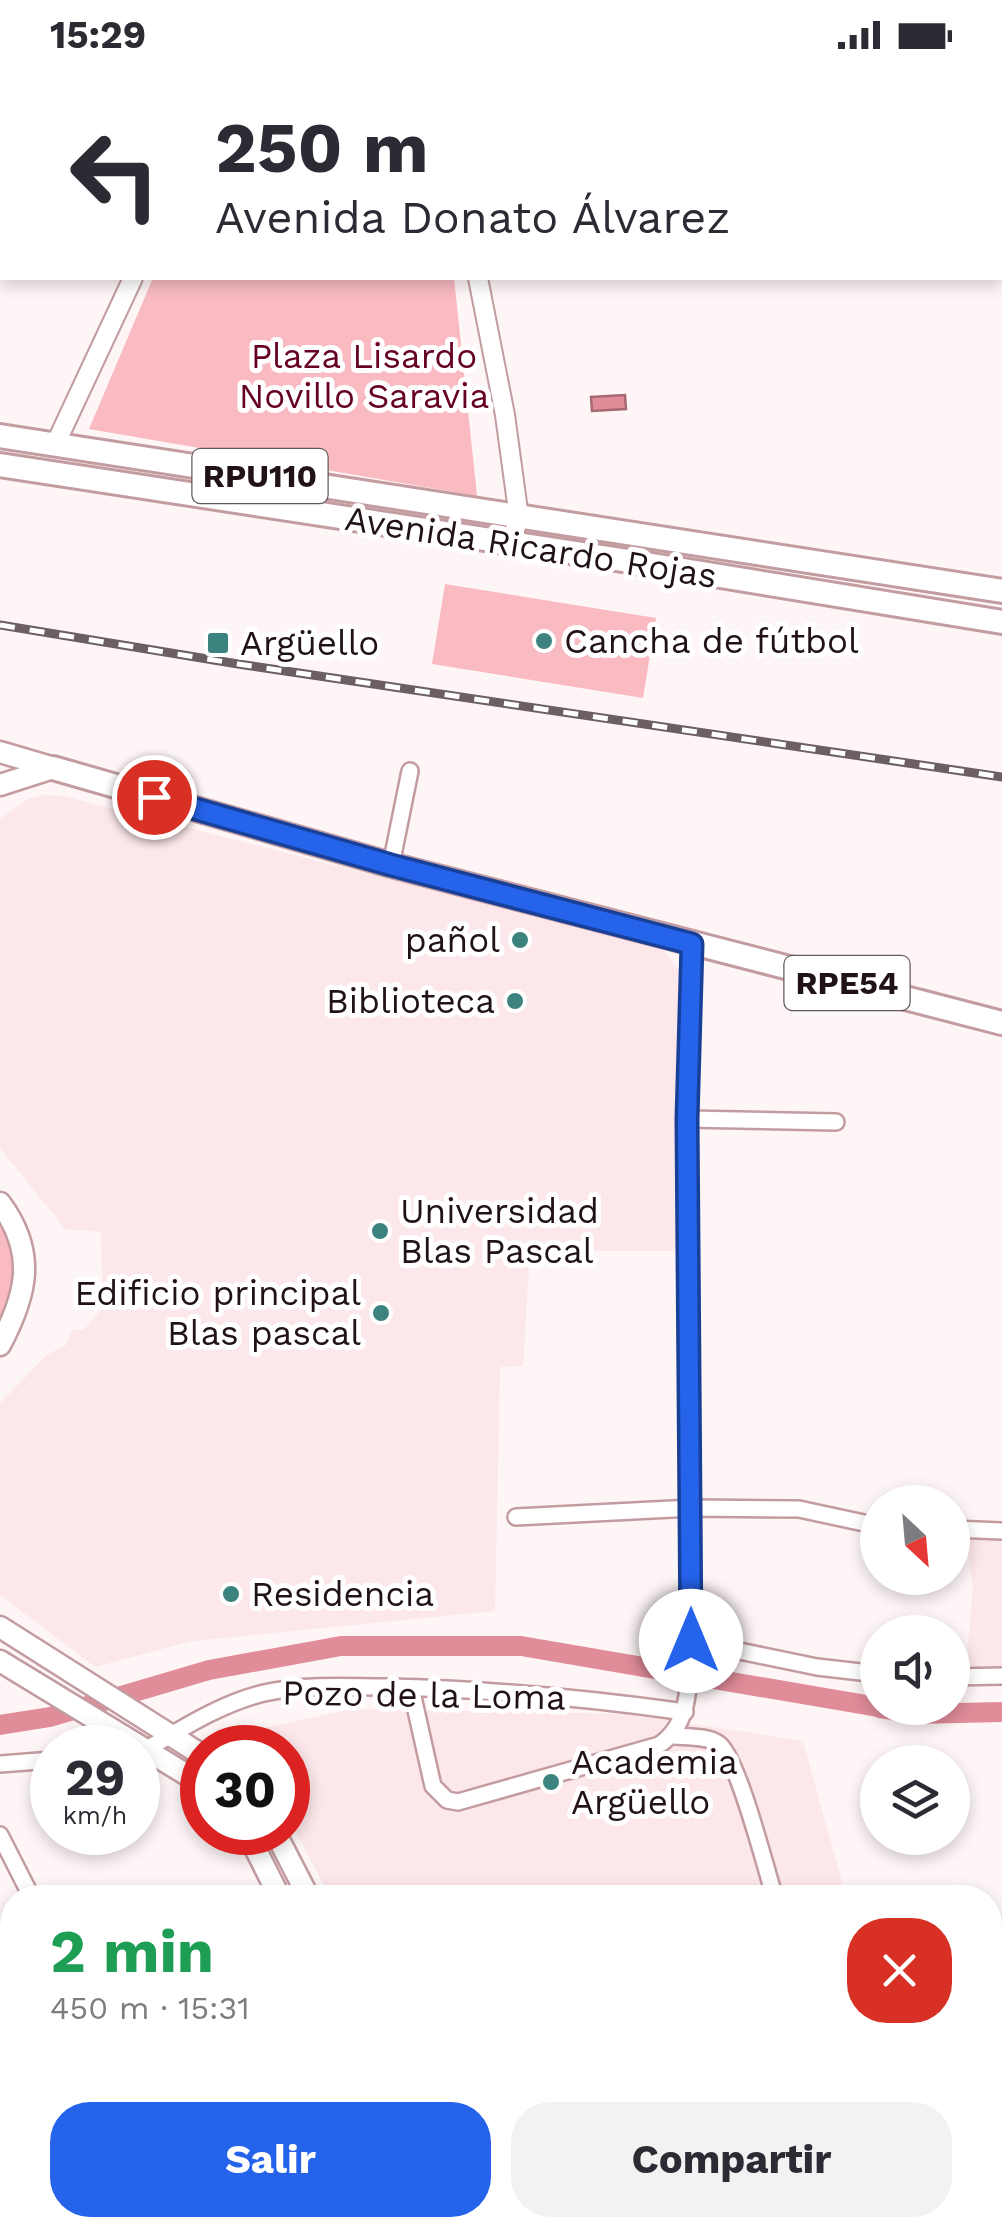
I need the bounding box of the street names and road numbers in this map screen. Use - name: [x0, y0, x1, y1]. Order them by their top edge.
- road number: RPU110: [192, 449, 328, 503]
- street label: Avenida Ricardo Rojas: [342, 497, 720, 597]
- road number: RPE54: [784, 956, 910, 1010]
- street label: Pozo de la Loma: [282, 1672, 566, 1718]

